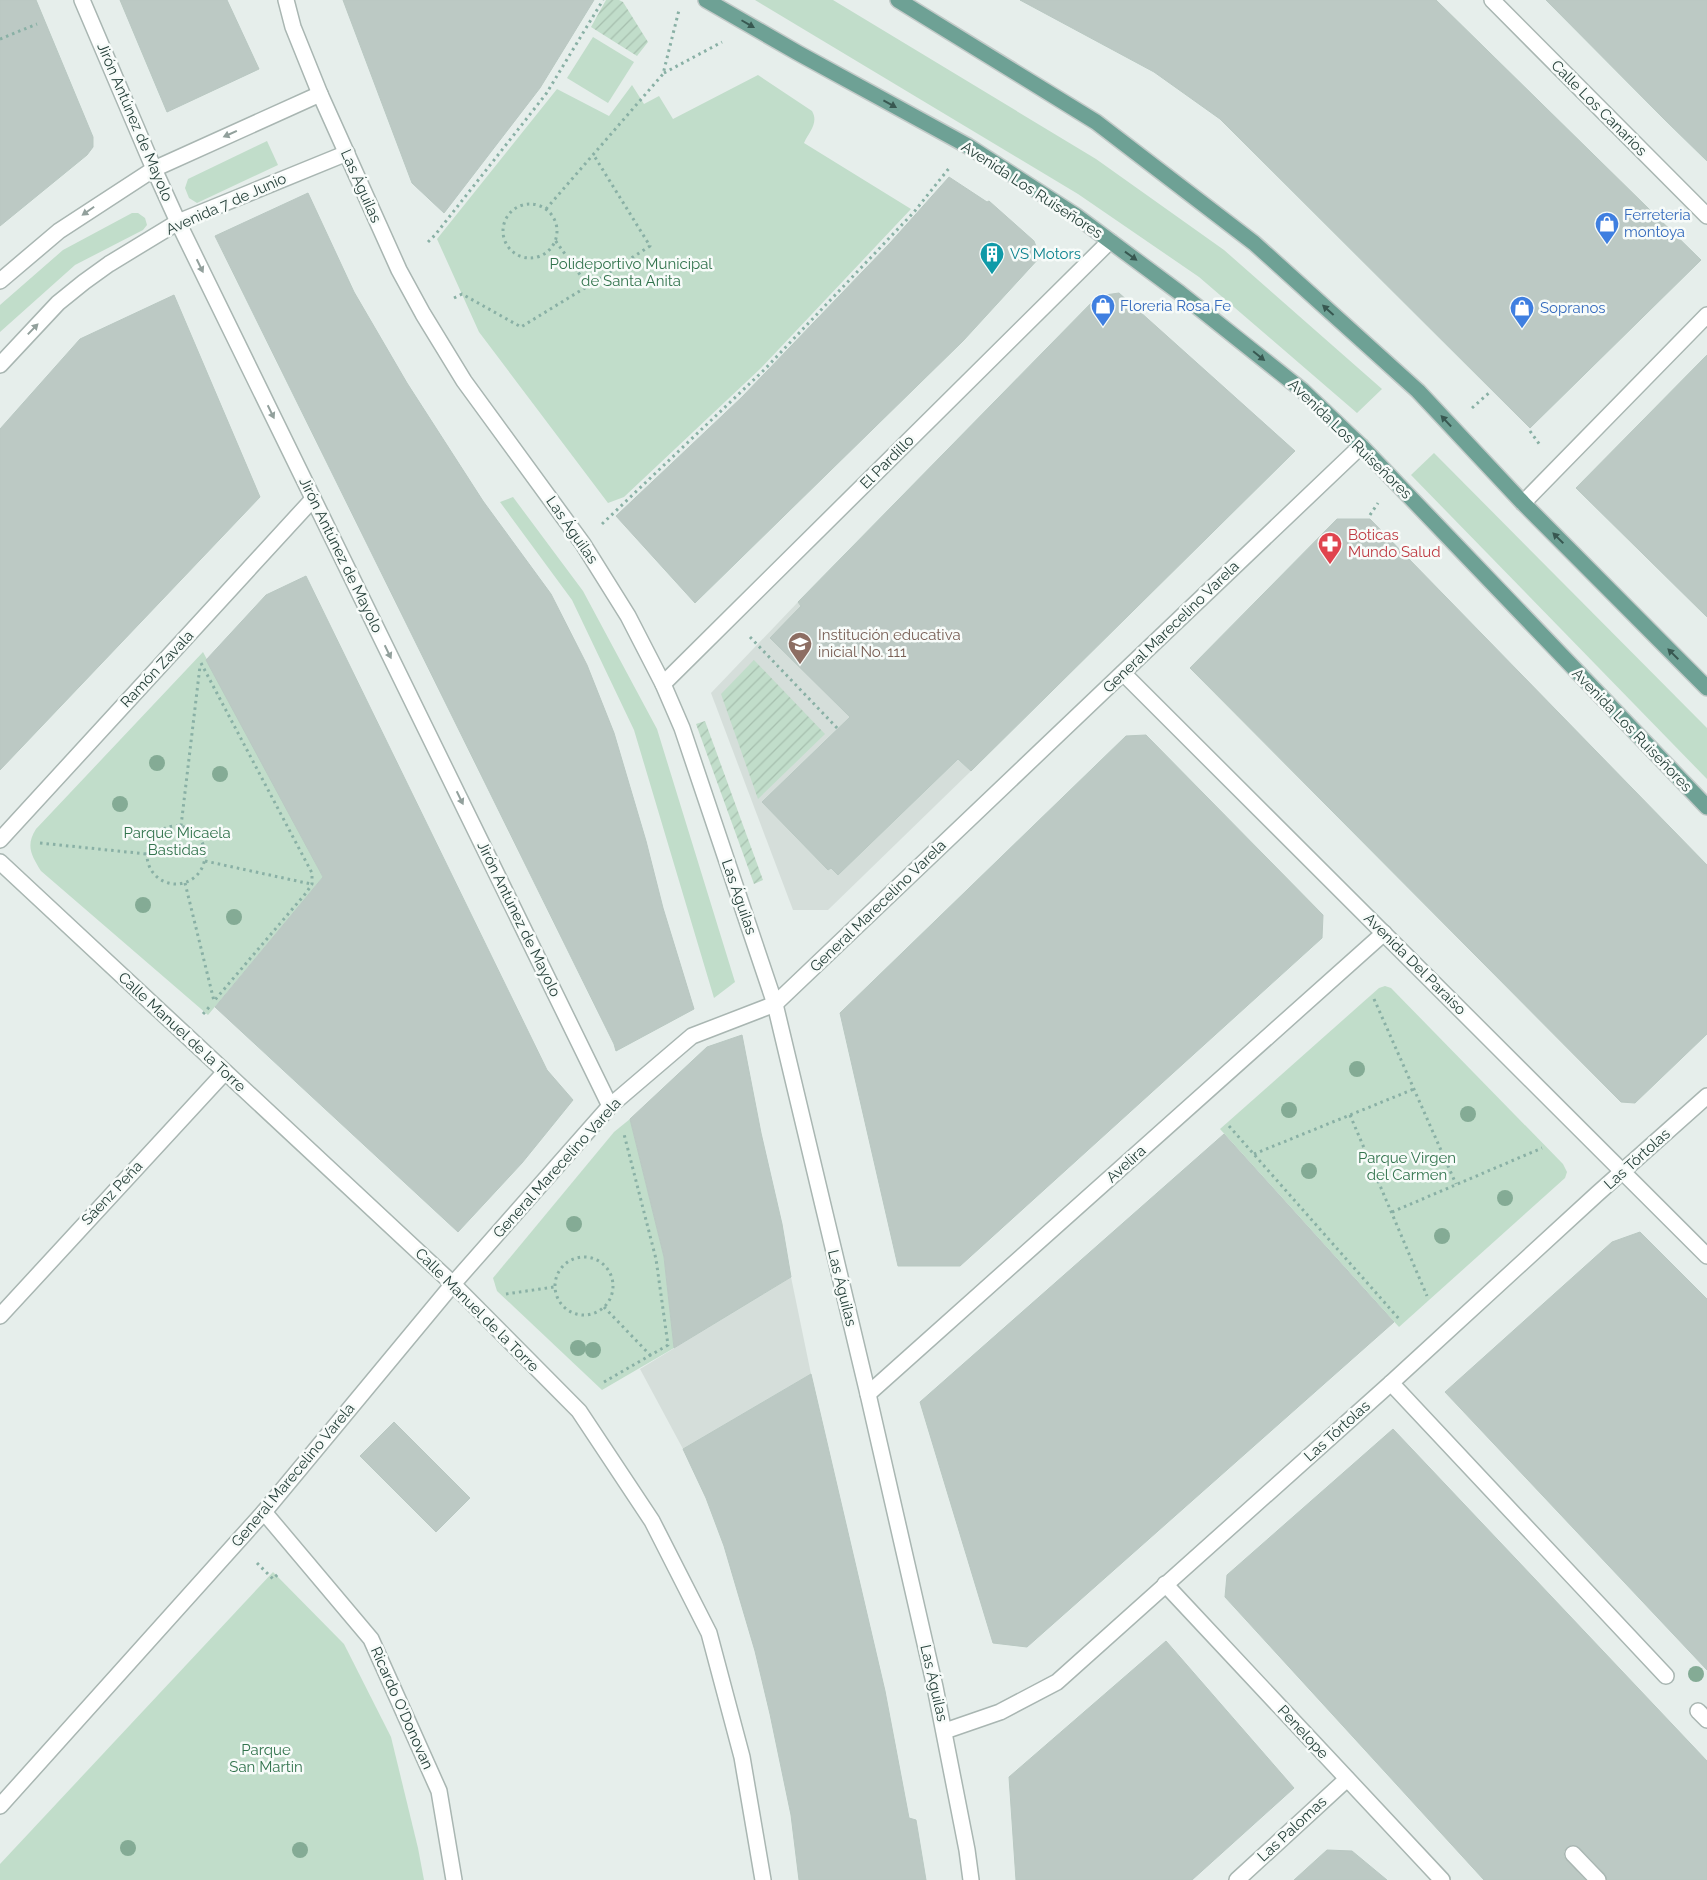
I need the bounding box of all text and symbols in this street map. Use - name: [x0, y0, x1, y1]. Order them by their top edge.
- one-way arrow: [742, 20, 755, 29]
- street label: Jirón Antúnez de Mayolo: [93, 40, 177, 204]
- street label: Calle Los Canarios: [1547, 56, 1651, 160]
- one-way arrow: [884, 99, 897, 108]
- one-way arrow: [223, 130, 237, 138]
- street label: Avenida Los Ruiseñores: [958, 138, 1106, 242]
- street label: Las Águilas: [337, 147, 385, 225]
- street label: Avenida 7 de Junio: [163, 169, 289, 239]
- one-way arrow: [81, 206, 95, 216]
- place label: Ferreteria montoya: [1624, 206, 1691, 241]
- shop icon: Ferreteria montoya: [1594, 211, 1620, 245]
- building icon: VS Motors: [979, 241, 1005, 275]
- place label: VS Motors: [1010, 245, 1081, 263]
- one-way arrow: [1124, 251, 1138, 261]
- park label: Polideportivo Municipal de Santa Anita: [550, 255, 713, 290]
- one-way arrow: [196, 259, 204, 273]
- shop icon: Floreria Rosa Fe: [1090, 293, 1116, 327]
- shop icon: Sopranos: [1509, 295, 1535, 329]
- place label: Floreria Rosa Fe: [1120, 297, 1231, 315]
- place label: Sopranos: [1540, 299, 1606, 317]
- one-way arrow: [1322, 304, 1334, 316]
- one-way arrow: [27, 323, 39, 335]
- one-way arrow: [1252, 350, 1265, 361]
- street label: Avenida Los Ruiseñores: [1284, 375, 1416, 503]
- one-way arrow: [267, 405, 275, 419]
- one-way arrow: [1440, 415, 1452, 427]
- street label: El Pardillo: [856, 431, 918, 493]
- street label: Jirón Antúnez de Mayolo: [295, 474, 387, 636]
- street label: Las Águilas: [542, 493, 602, 567]
- place label: Boticas Mundo Salud: [1348, 526, 1441, 561]
- pharmacy icon: Boticas Mundo Salud: [1317, 531, 1343, 565]
- one-way arrow: [1552, 533, 1564, 545]
- street label: General Marecelino Varela: [1099, 557, 1243, 697]
- place label: Institución educativa inicial No. 111: [818, 626, 961, 661]
- street label: Ramón Zavala: [117, 627, 197, 711]
- school or university icon: Institución educativa inicial No. 111: [787, 631, 813, 665]
- one-way arrow: [384, 645, 392, 660]
- one-way arrow: [1667, 648, 1679, 660]
- street label: Avenida Los Ruiseñores: [1568, 664, 1696, 796]
- one-way arrow: [455, 791, 464, 806]
- park label: Parque Micaela Bastidas: [123, 824, 231, 859]
- street label: General Marecelino Varela: [806, 836, 950, 976]
- street label: Jirón Antúnez de Mayolo: [473, 838, 565, 1000]
- street label: Las Águilas: [718, 857, 760, 937]
- street label: Avenida Del Paraiso: [1360, 909, 1470, 1019]
- street label: Calle Manuel de la Torre: [115, 968, 250, 1096]
- street label: General Marecelino Varela: [489, 1094, 625, 1242]
- street label: Las Tórtolas: [1600, 1125, 1674, 1193]
- street label: Avelira: [1103, 1142, 1149, 1186]
- park label: Parque Virgen del Carmen: [1358, 1149, 1456, 1184]
- street label: Sáenz Peña: [78, 1157, 146, 1229]
- street label: Calle Manuel de la Torre: [411, 1244, 543, 1376]
- street label: Las Águilas: [824, 1248, 860, 1328]
- street label: Las Tórtolas: [1300, 1397, 1374, 1465]
- street label: General Marecelino Varela: [228, 1399, 358, 1551]
- street label: Las Águilas: [916, 1643, 952, 1723]
- street label: Ricardo O'Donovan: [367, 1644, 437, 1772]
- street label: Penelope: [1274, 1702, 1332, 1763]
- park label: Parque San Martin: [229, 1741, 303, 1776]
- street label: Las Palomas: [1254, 1793, 1330, 1865]

